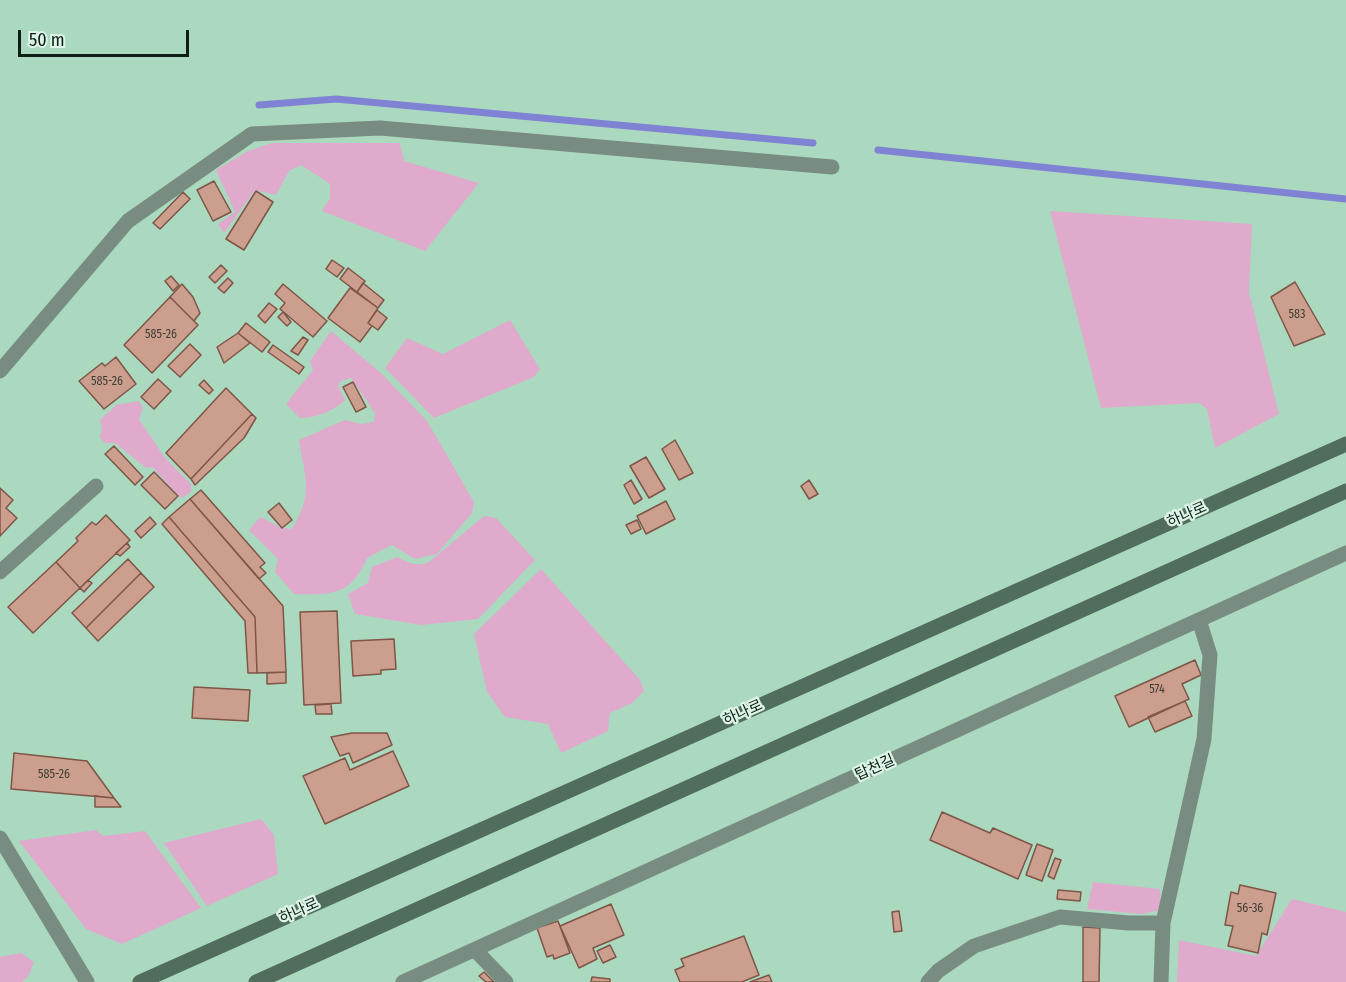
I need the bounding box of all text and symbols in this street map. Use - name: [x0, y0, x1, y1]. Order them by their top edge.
- scale bar: [21, 18, 192, 56]
- text: 50 m: [29, 29, 65, 51]
- house number: 583: [1289, 308, 1305, 322]
- house number: 585-26: [145, 328, 177, 342]
- house number: 585-26: [91, 375, 123, 389]
- street label: 하나로: [1164, 498, 1210, 532]
- house number: 574: [1149, 683, 1165, 697]
- street label: 하나로: [720, 696, 766, 730]
- street label: 탑천길: [852, 751, 898, 785]
- house number: 585-26: [38, 768, 70, 782]
- street label: 하나로: [276, 894, 322, 928]
- house number: 56-36: [1237, 902, 1263, 916]

